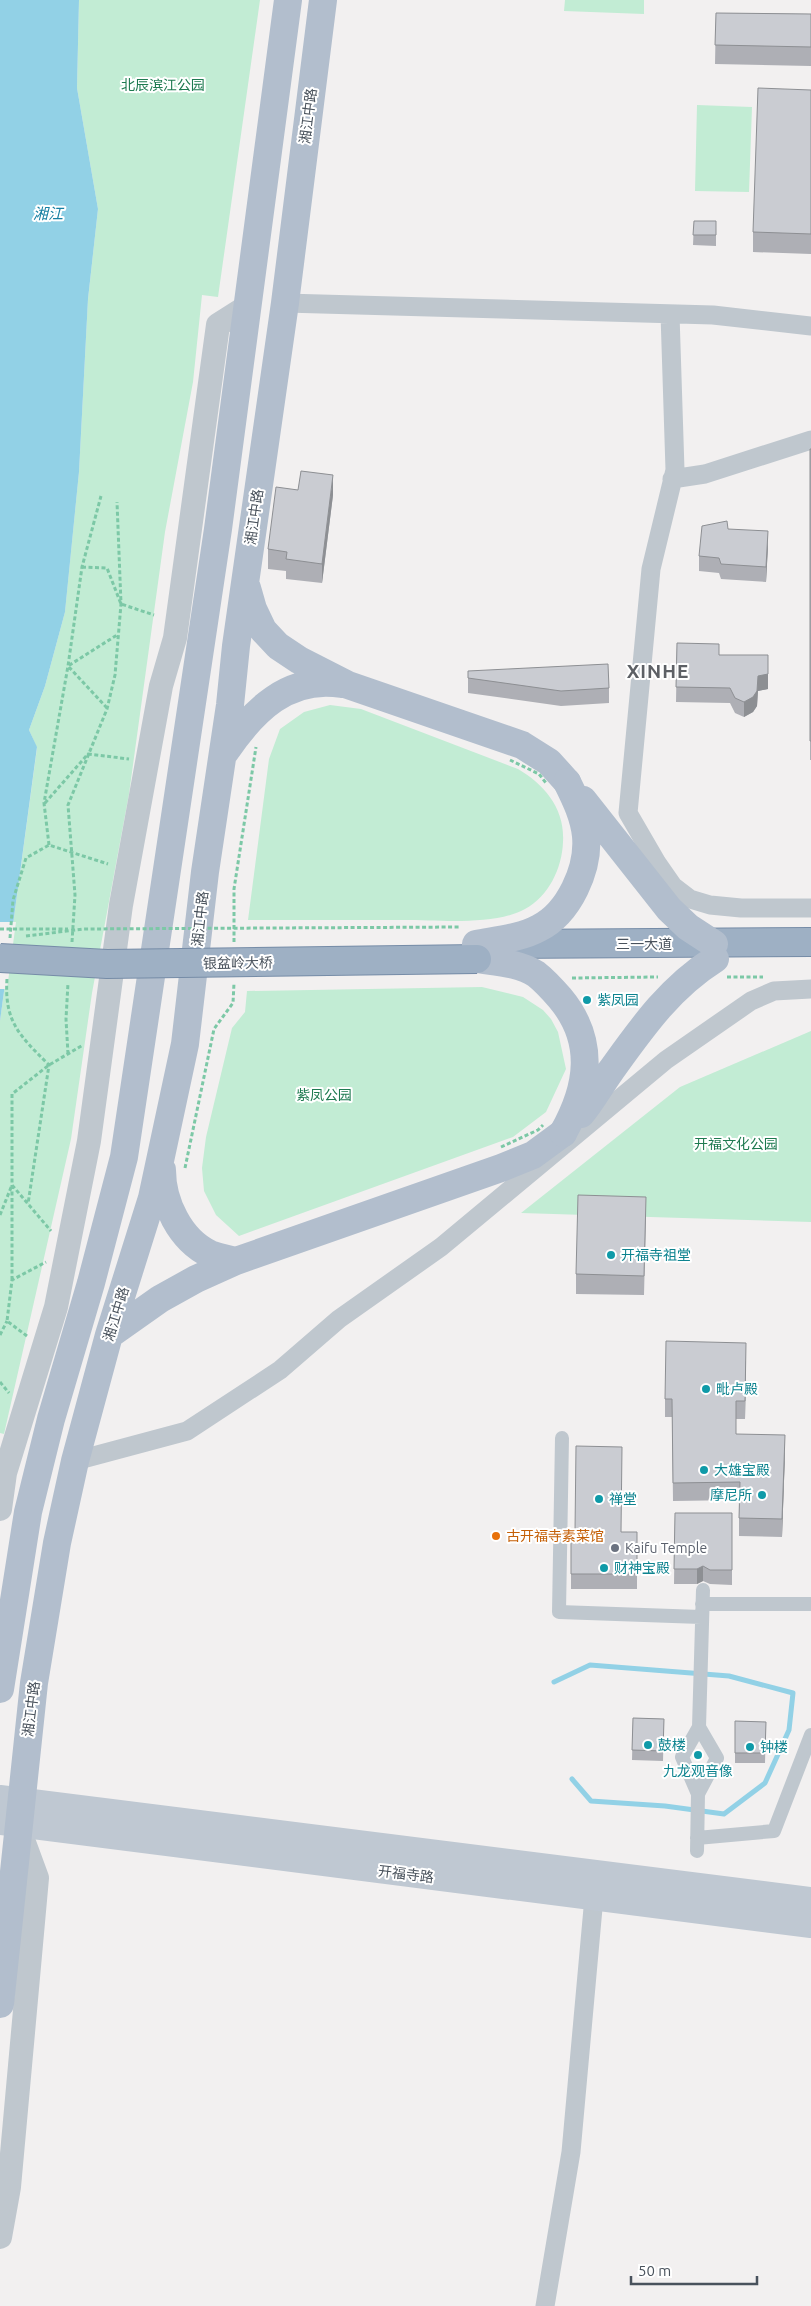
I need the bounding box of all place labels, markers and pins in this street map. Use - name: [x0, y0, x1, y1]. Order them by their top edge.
- place label: 紫凤园: [597, 992, 639, 1008]
- marker: 紫凤园: [581, 994, 593, 1006]
- place label: 开福寺祖堂: [621, 1247, 691, 1263]
- marker: 开福寺祖堂: [605, 1249, 617, 1261]
- place label: 毗卢殿: [716, 1381, 758, 1397]
- marker: 毗卢殿: [700, 1383, 712, 1395]
- place label: 大雄宝殿: [714, 1462, 770, 1478]
- marker: 大雄宝殿: [698, 1464, 710, 1476]
- place label: 摩尼所: [710, 1487, 752, 1503]
- marker: 摩尼所: [756, 1489, 768, 1501]
- place label: 禅堂: [609, 1491, 637, 1507]
- marker: 禅堂: [593, 1493, 605, 1505]
- place label: 古开福寺素菜馆: [506, 1528, 604, 1544]
- marker: 古开福寺素菜馆: [490, 1530, 502, 1542]
- place label: Kaifu Temple: [625, 1540, 707, 1556]
- marker: Kaifu Temple: [609, 1542, 621, 1554]
- place label: 财神宝殿: [614, 1560, 670, 1576]
- marker: 财神宝殿: [598, 1562, 610, 1574]
- place label: 鼓楼: [658, 1737, 686, 1753]
- marker: 鼓楼: [642, 1739, 654, 1751]
- place label: 钟楼: [760, 1739, 788, 1755]
- marker: 钟楼: [744, 1741, 756, 1753]
- marker: 九龙观音像: [692, 1749, 704, 1761]
- place label: 九龙观音像: [663, 1763, 733, 1779]

